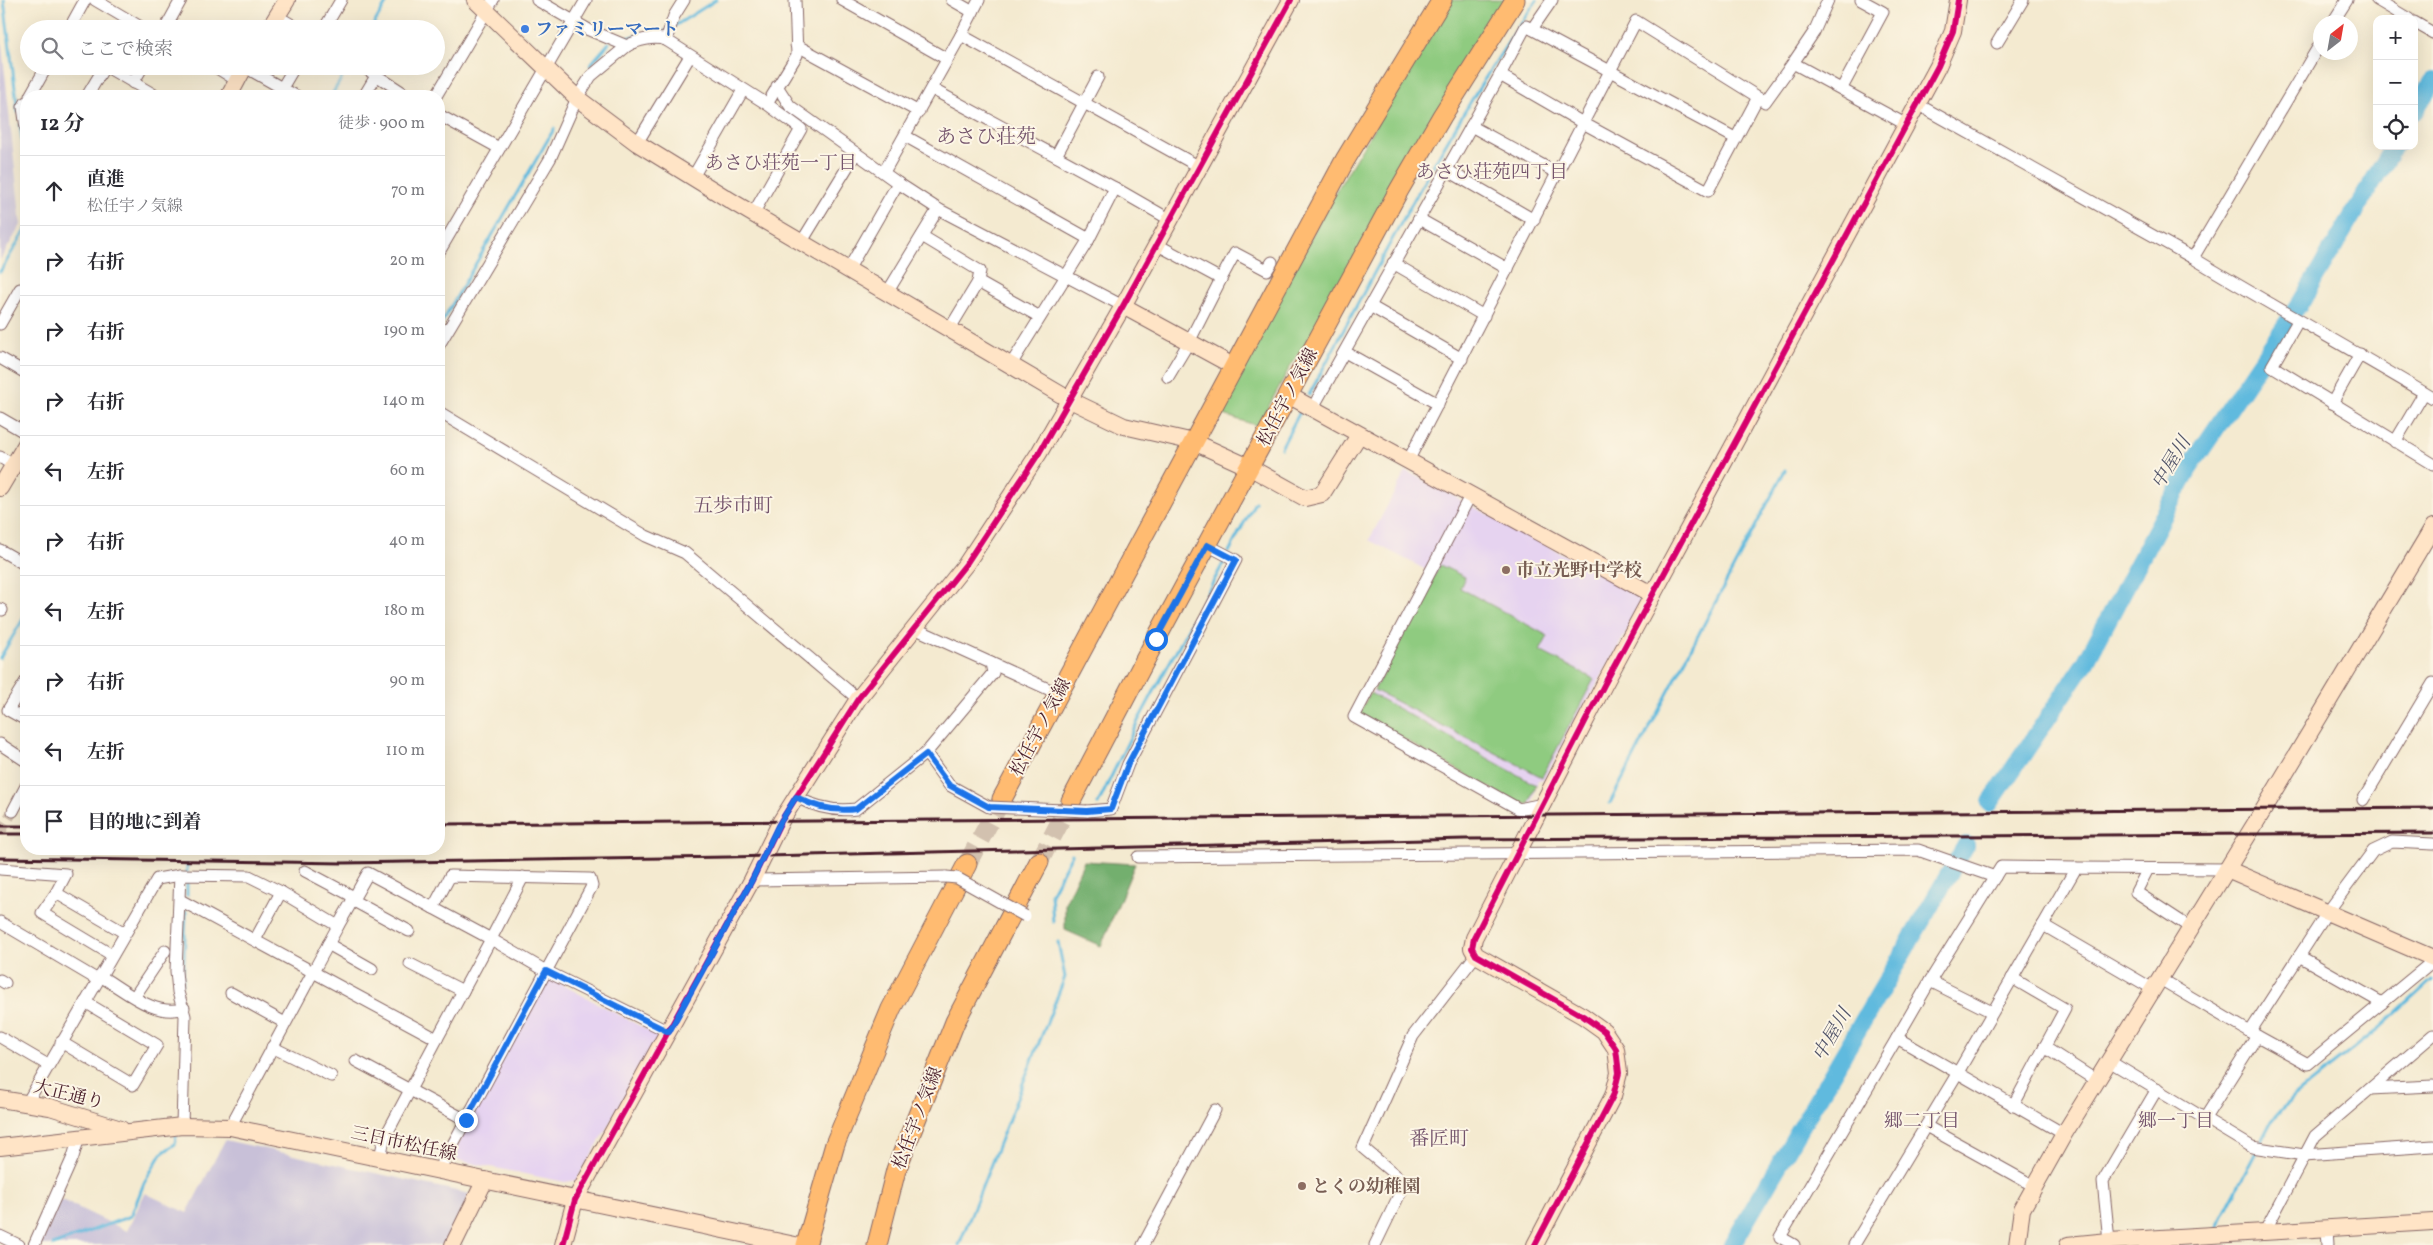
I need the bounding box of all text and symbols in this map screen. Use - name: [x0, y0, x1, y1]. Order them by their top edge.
- north arrow: [2313, 15, 2358, 60]
- map controls: [2373, 15, 2418, 150]
- button: +: [2373, 15, 2418, 60]
- place label: ファミリーマート: [535, 18, 679, 43]
- search box: [20, 20, 445, 75]
- marker: ファミリーマート: [519, 23, 531, 35]
- icon: search: [38, 34, 66, 62]
- text: ここで検索: [78, 37, 173, 63]
- button: −: [2373, 60, 2418, 105]
- button: locate: [2373, 105, 2418, 150]
- text: 12 分: [40, 110, 85, 139]
- text: 徒歩 · 900 m: [338, 113, 425, 135]
- district label: あさひ荘苑: [936, 124, 1036, 152]
- district label: あさひ荘苑一丁目: [705, 151, 857, 177]
- district label: あさひ荘苑四丁目: [1416, 160, 1568, 186]
- text: 直進: [87, 167, 125, 193]
- icon: ahead: [40, 177, 68, 205]
- text: 70 m: [391, 180, 425, 202]
- text: 松任宇ノ気線: [87, 196, 183, 218]
- icon: right: [40, 247, 68, 275]
- text: 右折: [87, 250, 125, 276]
- text: 20 m: [390, 250, 425, 272]
- icon: right: [40, 317, 68, 345]
- text: 右折: [87, 320, 125, 346]
- text: 190 m: [383, 320, 425, 342]
- street label: 松任宇ノ気線: [1252, 344, 1325, 451]
- icon: right: [40, 387, 68, 415]
- text: 右折: [87, 390, 125, 416]
- text: 140 m: [383, 390, 425, 412]
- water label: 中屋川: [2146, 430, 2199, 494]
- icon: left: [40, 457, 68, 485]
- text: 左折: [87, 460, 125, 486]
- text: 60 m: [390, 460, 425, 482]
- district label: 五歩市町: [693, 493, 773, 521]
- icon: right: [40, 527, 68, 555]
- text: 右折: [87, 530, 125, 556]
- text: 40 m: [389, 530, 425, 552]
- place label: 市立光野中学校: [1516, 559, 1642, 584]
- marker: 市立光野中学校: [1500, 564, 1512, 576]
- icon: left: [40, 597, 68, 625]
- text: 左折: [87, 600, 125, 626]
- text: 180 m: [384, 600, 425, 622]
- route start: [1145, 628, 1168, 651]
- icon: right: [40, 667, 68, 695]
- text: 右折: [87, 670, 125, 696]
- text: 90 m: [389, 670, 425, 692]
- street label: 松任宇ノ気線: [1005, 674, 1078, 781]
- icon: left: [40, 737, 68, 765]
- text: 左折: [87, 740, 125, 766]
- text: 110 m: [386, 740, 425, 762]
- icon: arrive: [40, 807, 68, 835]
- text: 目的地に到着: [87, 810, 201, 836]
- water label: 中屋川: [1807, 1002, 1859, 1066]
- street label: 松任宇ノ気線: [887, 1064, 949, 1173]
- street label: 大正通り: [31, 1075, 107, 1116]
- route end: [455, 1109, 478, 1132]
- district label: 郷二丁目: [1884, 1109, 1960, 1135]
- district label: 郷一丁目: [2138, 1109, 2214, 1135]
- street label: 三日市松任線: [348, 1121, 459, 1168]
- district label: 番匠町: [1409, 1126, 1469, 1154]
- place label: とくの幼稚園: [1312, 1175, 1420, 1200]
- marker: とくの幼稚園: [1296, 1180, 1308, 1192]

